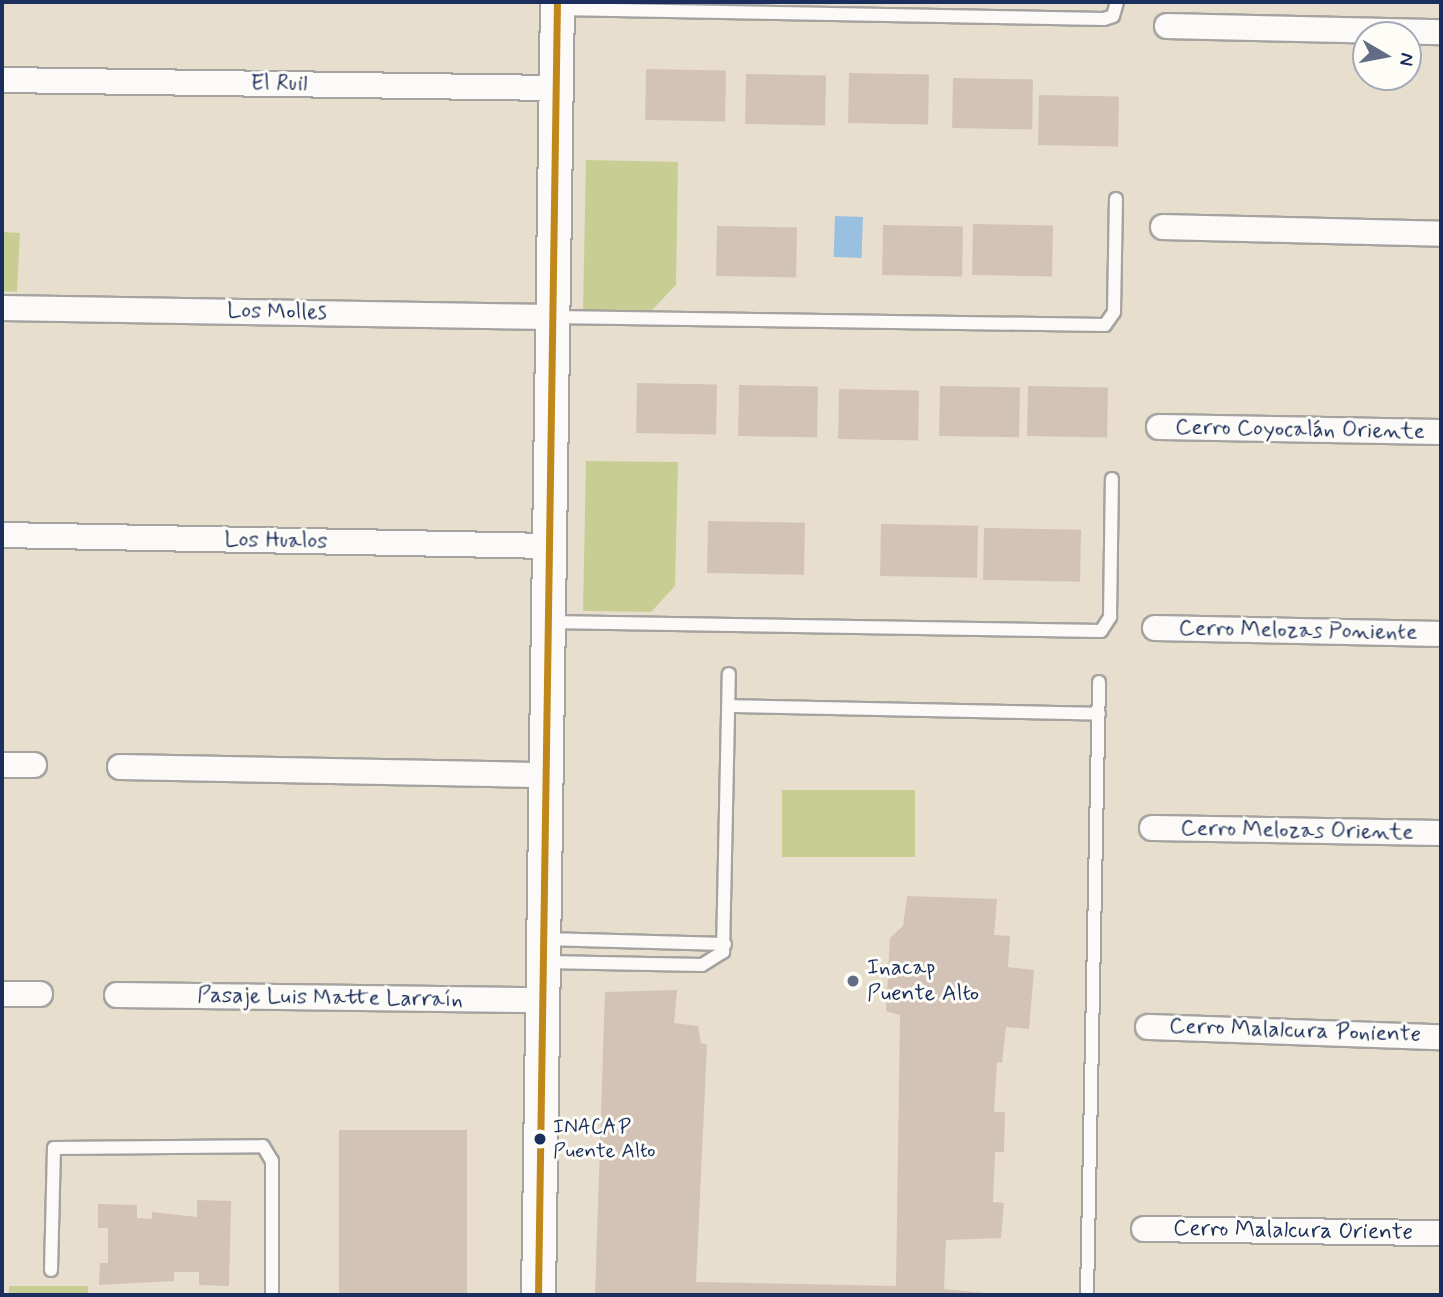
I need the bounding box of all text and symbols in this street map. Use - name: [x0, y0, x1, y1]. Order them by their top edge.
- north arrow: [1352, 21, 1422, 91]
- text: N: [1393, 51, 1420, 68]
- street label: El Ruil: [248, 70, 310, 98]
- street label: Los Molles: [226, 297, 328, 327]
- street label: Cerro Coyocalán Oriente: [1179, 414, 1421, 446]
- street label: Los Hualos: [225, 526, 327, 556]
- street label: Cerro Melozas Poniente: [1177, 615, 1419, 647]
- street label: Cerro Melozas Oriente: [1184, 815, 1410, 847]
- place label: Inacap Puente Alto: [867, 954, 979, 1008]
- marker: Inacap Puente Alto: [845, 973, 861, 989]
- street label: Pasaje Luis Matte Larraín: [198, 982, 462, 1014]
- street label: Cerro Malalcura Poniente: [1166, 1013, 1424, 1049]
- place label: INACAP Puente Alto: [553, 1114, 655, 1164]
- marker: INACAP Puente Alto: [533, 1132, 547, 1146]
- street label: Cerro Malalcura Oriente: [1172, 1215, 1414, 1247]

